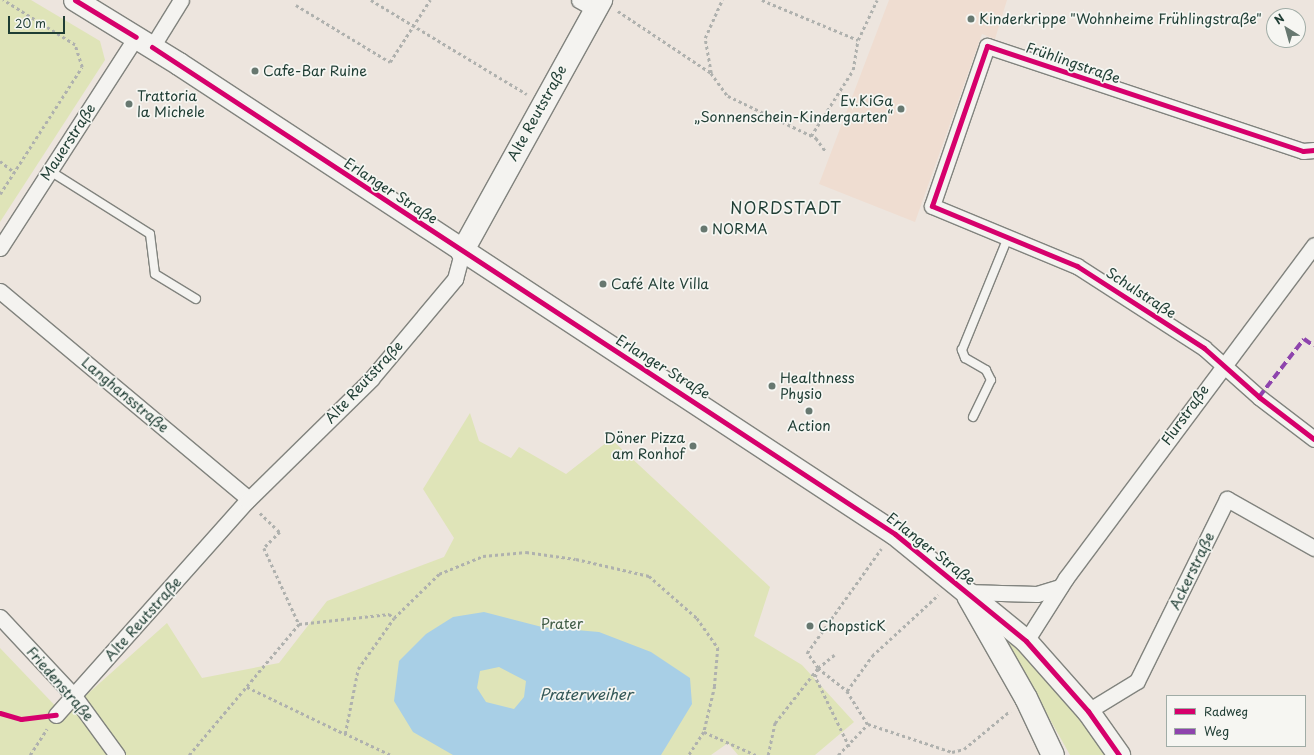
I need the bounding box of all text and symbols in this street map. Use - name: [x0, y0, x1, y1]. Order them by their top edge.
- scale bar: [10, 8, 67, 34]
- north arrow: [1266, 8, 1306, 48]
- text: N: [1270, 9, 1288, 28]
- place label: Kinderkrippe "Wohnheime Frühlingstraße": [979, 11, 1262, 27]
- text: 20 m: [15, 14, 46, 32]
- marker: Kinderkrippe "Wohnheime Frühlingstraße": [966, 14, 976, 24]
- street label: Frühlingstraße: [1024, 39, 1122, 87]
- street label: Alte Reutstraße: [504, 62, 570, 164]
- place label: Cafe-Bar Ruine: [263, 63, 368, 79]
- marker: Cafe-Bar Ruine: [250, 66, 260, 76]
- place label: Trattoria la Michele: [137, 88, 205, 120]
- place label: Ev.KiGa „Sonnenschein-Kindergarten“: [695, 93, 893, 126]
- marker: Trattoria la Michele: [124, 99, 134, 109]
- street label: Mauerstraße: [37, 100, 99, 184]
- marker: Ev.KiGa „Sonnenschein-Kindergarten“: [896, 104, 906, 114]
- street label: Erlanger Straße: [341, 154, 441, 228]
- district label: NORDSTADT: [730, 197, 842, 217]
- place label: NORMA: [712, 221, 767, 237]
- marker: NORMA: [699, 224, 709, 234]
- street label: Schulstraße: [1103, 264, 1179, 322]
- place label: Café Alte Villa: [611, 276, 710, 292]
- marker: Café Alte Villa: [598, 279, 608, 289]
- street label: Erlanger Straße: [612, 331, 714, 403]
- street label: Alte Reutstraße: [321, 337, 407, 427]
- street label: Langhansstraße: [78, 354, 172, 436]
- place label: Healthness Physio: [780, 370, 855, 402]
- marker: Healthness Physio: [767, 381, 777, 391]
- street label: Flurstraße: [1158, 382, 1212, 448]
- marker: Action: [804, 406, 814, 416]
- place label: Action: [787, 418, 831, 434]
- place label: Döner Pizza am Ronhof: [604, 430, 685, 462]
- marker: Döner Pizza am Ronhof: [688, 441, 698, 451]
- street label: Erlanger Straße: [883, 509, 979, 589]
- street label: Ackerstraße: [1166, 530, 1218, 612]
- street label: Alte Reutstraße: [101, 574, 185, 664]
- park label: Prater: [541, 616, 583, 632]
- place label: ChopsticK: [818, 618, 886, 634]
- marker: ChopsticK: [805, 621, 815, 631]
- street label: Friedenstraße: [23, 643, 97, 725]
- water label: Praterweiher: [539, 685, 633, 703]
- legend: [1166, 695, 1306, 747]
- text: Radweg: [1204, 702, 1248, 720]
- text: Weg: [1204, 722, 1229, 740]

